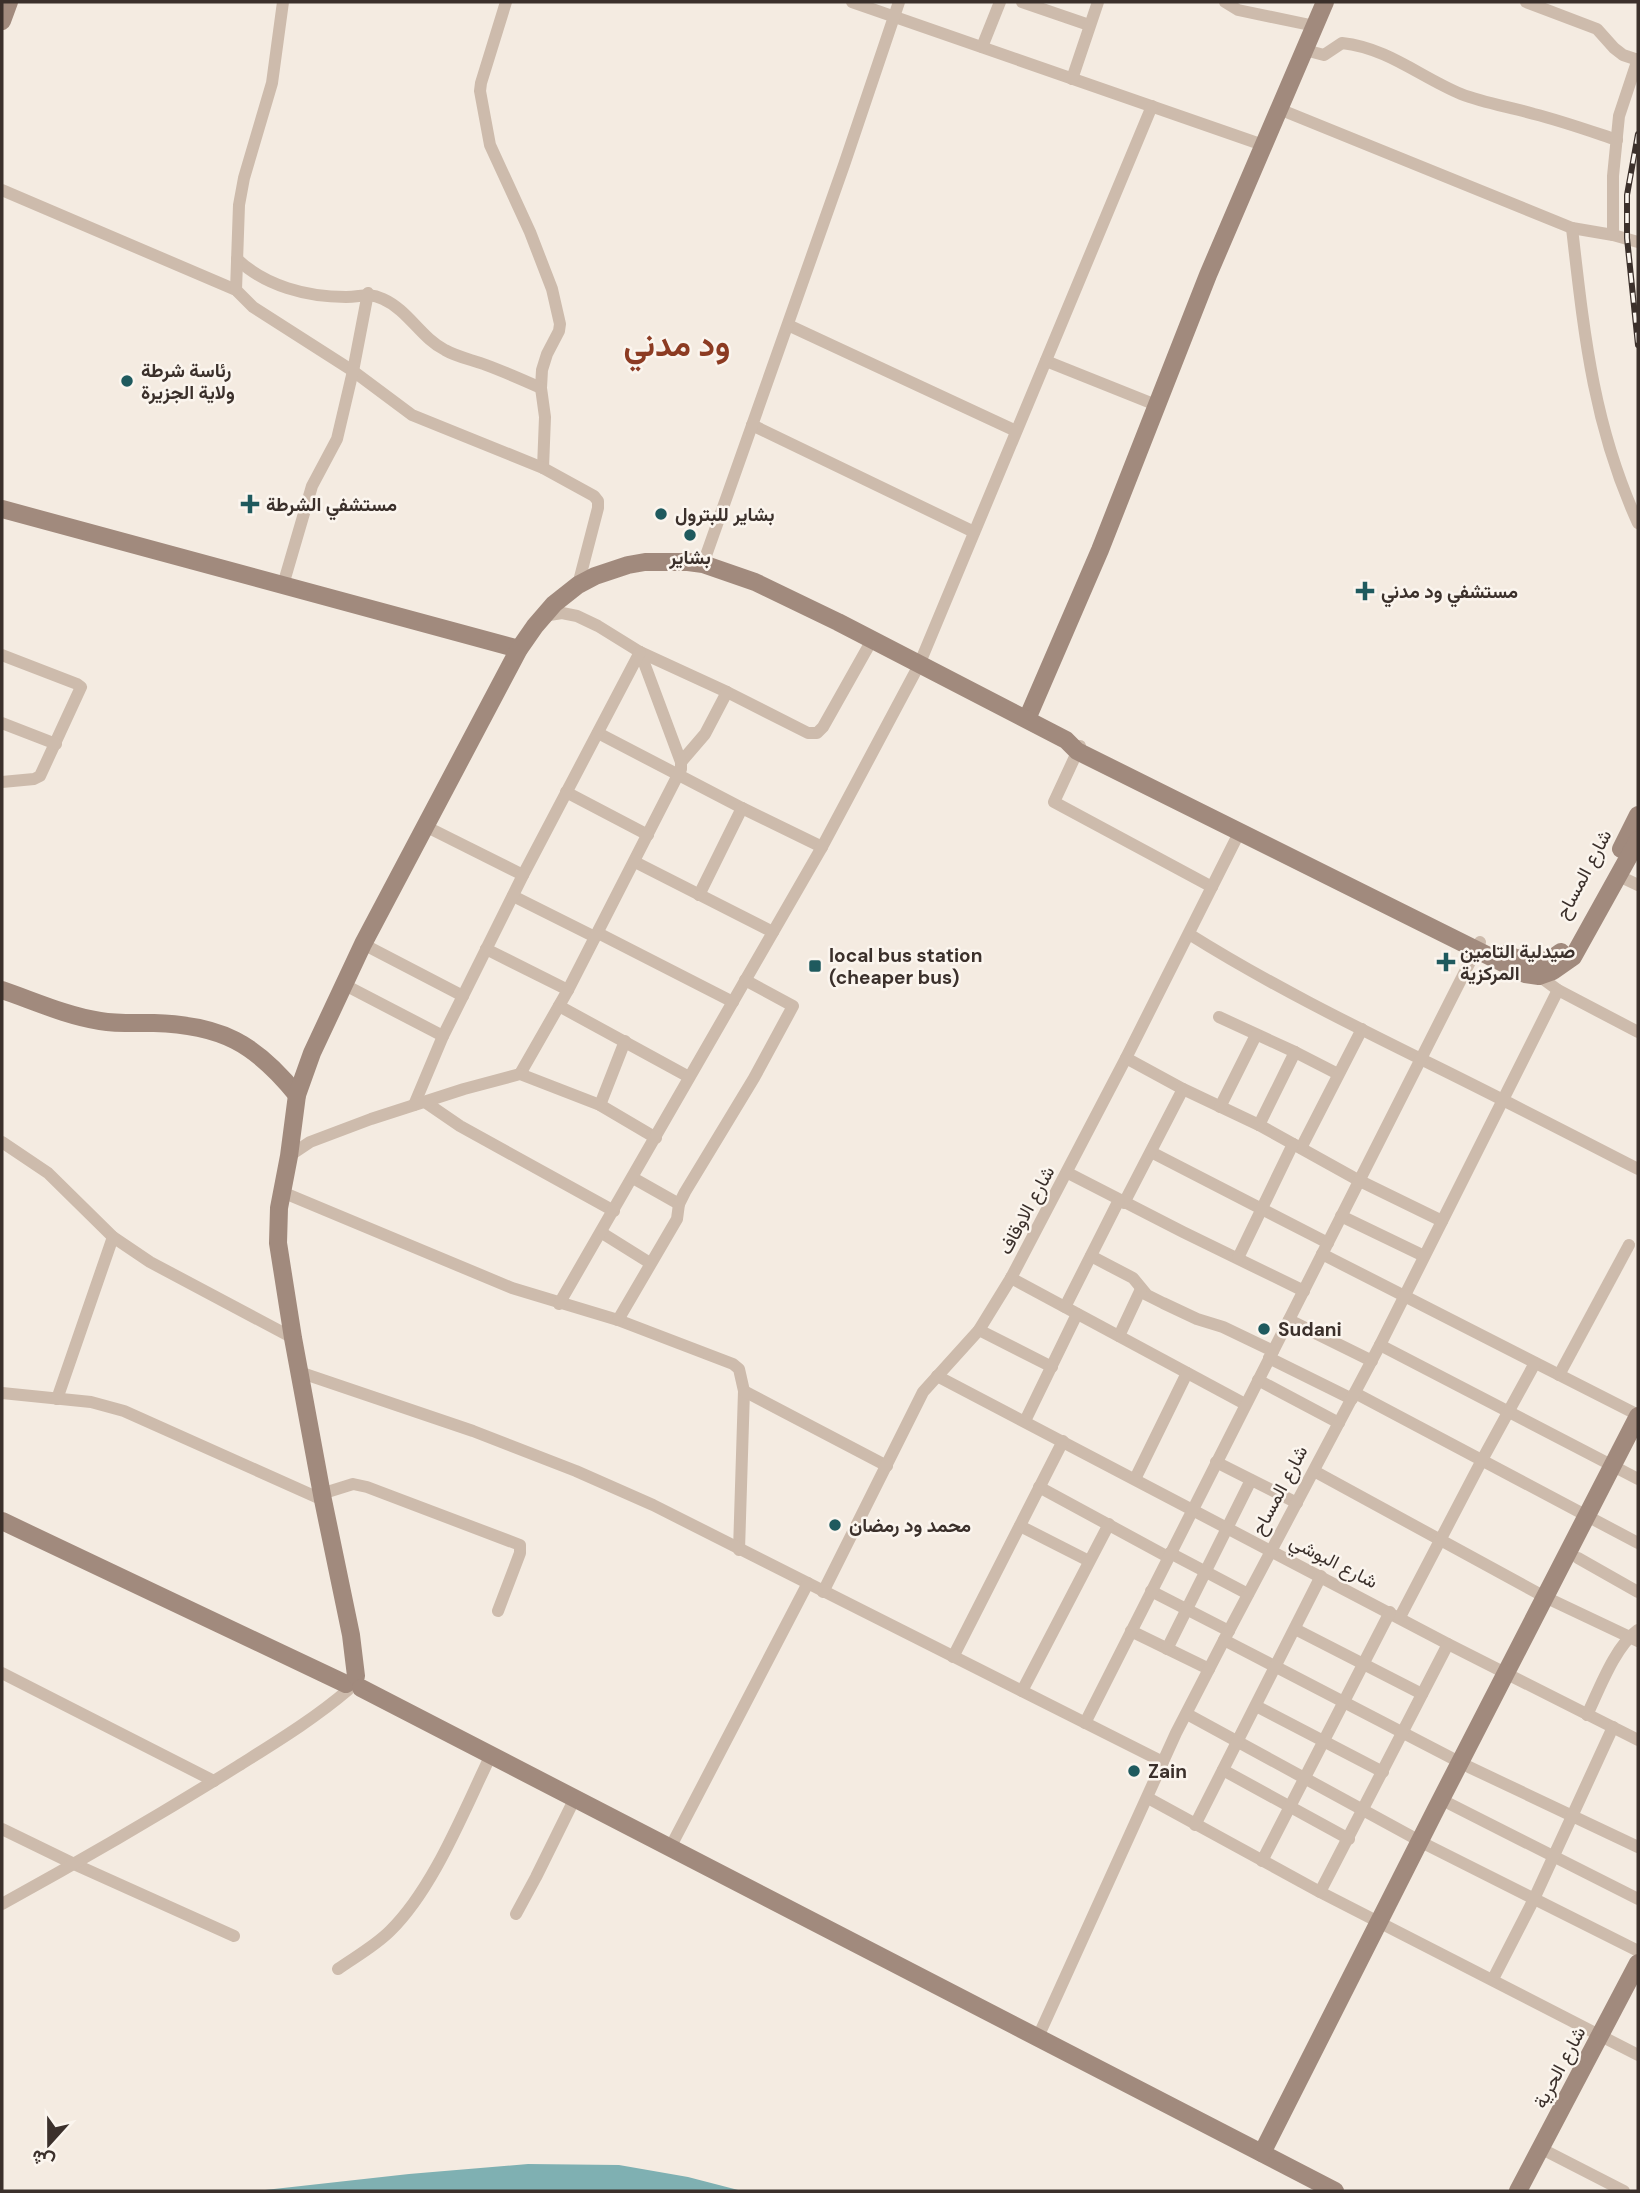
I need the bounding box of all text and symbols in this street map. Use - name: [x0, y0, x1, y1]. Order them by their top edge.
- district label: ود مدني: [624, 323, 730, 372]
- place label: رئاسة شرطة ولاية الجزيرة: [141, 358, 235, 405]
- marker: رئاسة شرطة ولاية الجزيرة: [119, 373, 135, 389]
- place label: مستشفي الشرطة: [266, 492, 397, 521]
- marker: مستشفي الشرطة: [240, 494, 260, 514]
- place label: بشاير للبترول: [675, 502, 775, 527]
- marker: بشاير للبترول: [653, 506, 669, 522]
- marker: بشاير: [682, 527, 698, 543]
- place label: بشاير: [668, 545, 711, 570]
- place label: مستشفي ود مدني: [1381, 579, 1518, 608]
- marker: مستشفي ود مدني: [1355, 581, 1375, 601]
- street label: شارع المساح: [1549, 825, 1617, 923]
- place label: صيدلية التامين المركزية: [1460, 939, 1575, 986]
- place label: local bus station (cheaper bus): [829, 943, 982, 990]
- marker: صيدلية التامين المركزية: [1438, 954, 1454, 970]
- marker: local bus station (cheaper bus): [807, 958, 823, 974]
- street label: شارع الاوقاف: [993, 1162, 1060, 1259]
- place label: Sudani: [1278, 1317, 1342, 1342]
- marker: Sudani: [1256, 1321, 1272, 1337]
- street label: شارع المساح: [1245, 1441, 1313, 1539]
- place label: محمد ود رمضان: [849, 1513, 971, 1538]
- marker: محمد ود رمضان: [827, 1517, 843, 1533]
- street label: شارع البوشي: [1284, 1529, 1382, 1597]
- place label: Zain: [1148, 1759, 1187, 1784]
- marker: Zain: [1126, 1763, 1142, 1779]
- street label: شارع الحرية: [1527, 2022, 1591, 2112]
- north arrow: [14, 2109, 84, 2179]
- text: ش: [28, 2144, 58, 2175]

